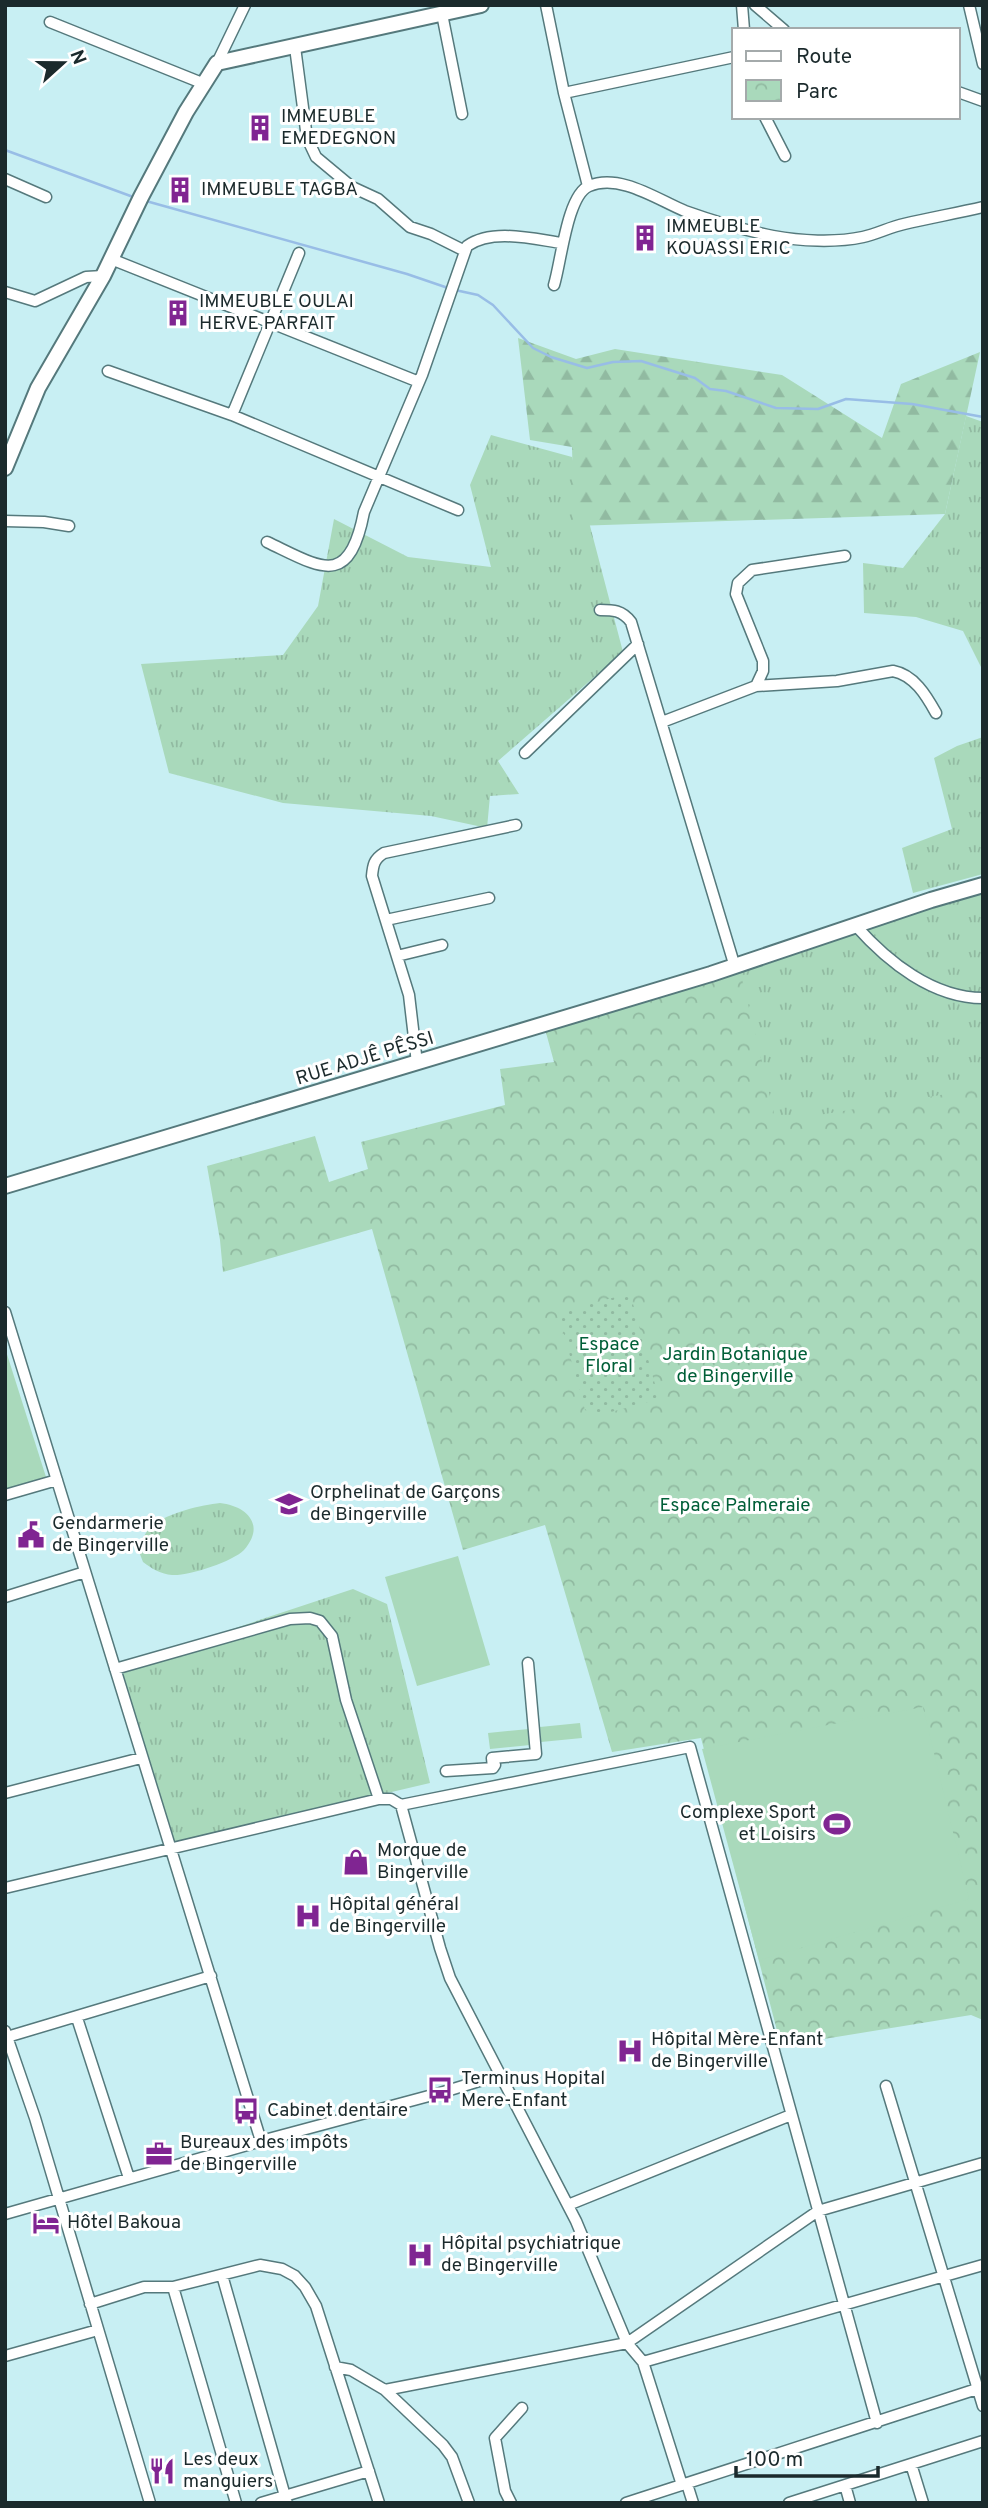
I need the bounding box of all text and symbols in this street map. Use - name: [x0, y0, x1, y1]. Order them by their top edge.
- north arrow: [28, 28, 98, 98]
- legend: [732, 28, 960, 119]
- text: Route: [796, 44, 852, 71]
- text: N: [63, 47, 91, 68]
- text: Parc: [796, 79, 838, 106]
- place label: IMMEUBLE EMEDEGNON: [281, 105, 396, 151]
- building icon: IMMEUBLE EMEDEGNON: [245, 113, 275, 143]
- building icon: IMMEUBLE TAGBA: [165, 175, 195, 205]
- place label: IMMEUBLE TAGBA: [201, 178, 358, 202]
- place label: IMMEUBLE KOUASSI ERIC: [666, 215, 791, 261]
- building icon: IMMEUBLE KOUASSI ERIC: [630, 223, 660, 253]
- place label: IMMEUBLE OULAI HERVE PARFAIT: [199, 290, 354, 336]
- building icon: IMMEUBLE OULAI HERVE PARFAIT: [163, 298, 193, 328]
- street label: RUE ADJÊ PÊSSI: [293, 1026, 437, 1091]
- park label: Espace Floral: [578, 1333, 640, 1379]
- park label: Jardin Botanique de Bingerville: [662, 1343, 808, 1389]
- place label: Orphelinat de Garçons de Bingerville: [310, 1481, 501, 1527]
- school or university icon: Orphelinat de Garçons de Bingerville: [274, 1489, 304, 1519]
- park label: Espace Palmeraie: [660, 1494, 810, 1518]
- place label: Gendarmerie de Bingerville: [52, 1512, 169, 1558]
- public building icon: Gendarmerie de Bingerville: [16, 1520, 46, 1550]
- place label: Complexe Sport et Loisirs: [680, 1801, 816, 1847]
- sports icon: Complexe Sport et Loisirs: [822, 1809, 852, 1839]
- place label: Morque de Bingerville: [377, 1839, 469, 1885]
- shop icon: Morque de Bingerville: [341, 1847, 371, 1877]
- place label: Hôpital général de Bingerville: [329, 1893, 459, 1939]
- hospital icon: Hôpital général de Bingerville: [293, 1901, 323, 1931]
- place label: Hôpital Mère-Enfant de Bingerville: [651, 2028, 823, 2074]
- hospital icon: Hôpital Mère-Enfant de Bingerville: [615, 2036, 645, 2066]
- place label: Terminus Hopital Mere-Enfant: [461, 2067, 605, 2113]
- bus stop icon: Terminus Hopital Mere-Enfant: [425, 2075, 455, 2105]
- bus stop icon: Cabinet dentaire: [231, 2096, 261, 2126]
- place label: Cabinet dentaire: [267, 2099, 408, 2123]
- place label: Bureaux des impôts de Bingerville: [180, 2131, 348, 2177]
- office icon: Bureaux des impôts de Bingerville: [144, 2139, 174, 2169]
- hotel icon: Hôtel Bakoua: [31, 2208, 61, 2238]
- place label: Hôtel Bakoua: [67, 2211, 181, 2235]
- place label: Hôpital psychiatrique de Bingerville: [441, 2232, 621, 2278]
- hospital icon: Hôpital psychiatrique de Bingerville: [405, 2240, 435, 2270]
- scale bar: [736, 2434, 878, 2478]
- text: 100 m: [746, 2447, 803, 2474]
- place label: Les deux manguiers: [183, 2448, 273, 2494]
- restaurant icon: Les deux manguiers: [147, 2456, 177, 2486]

